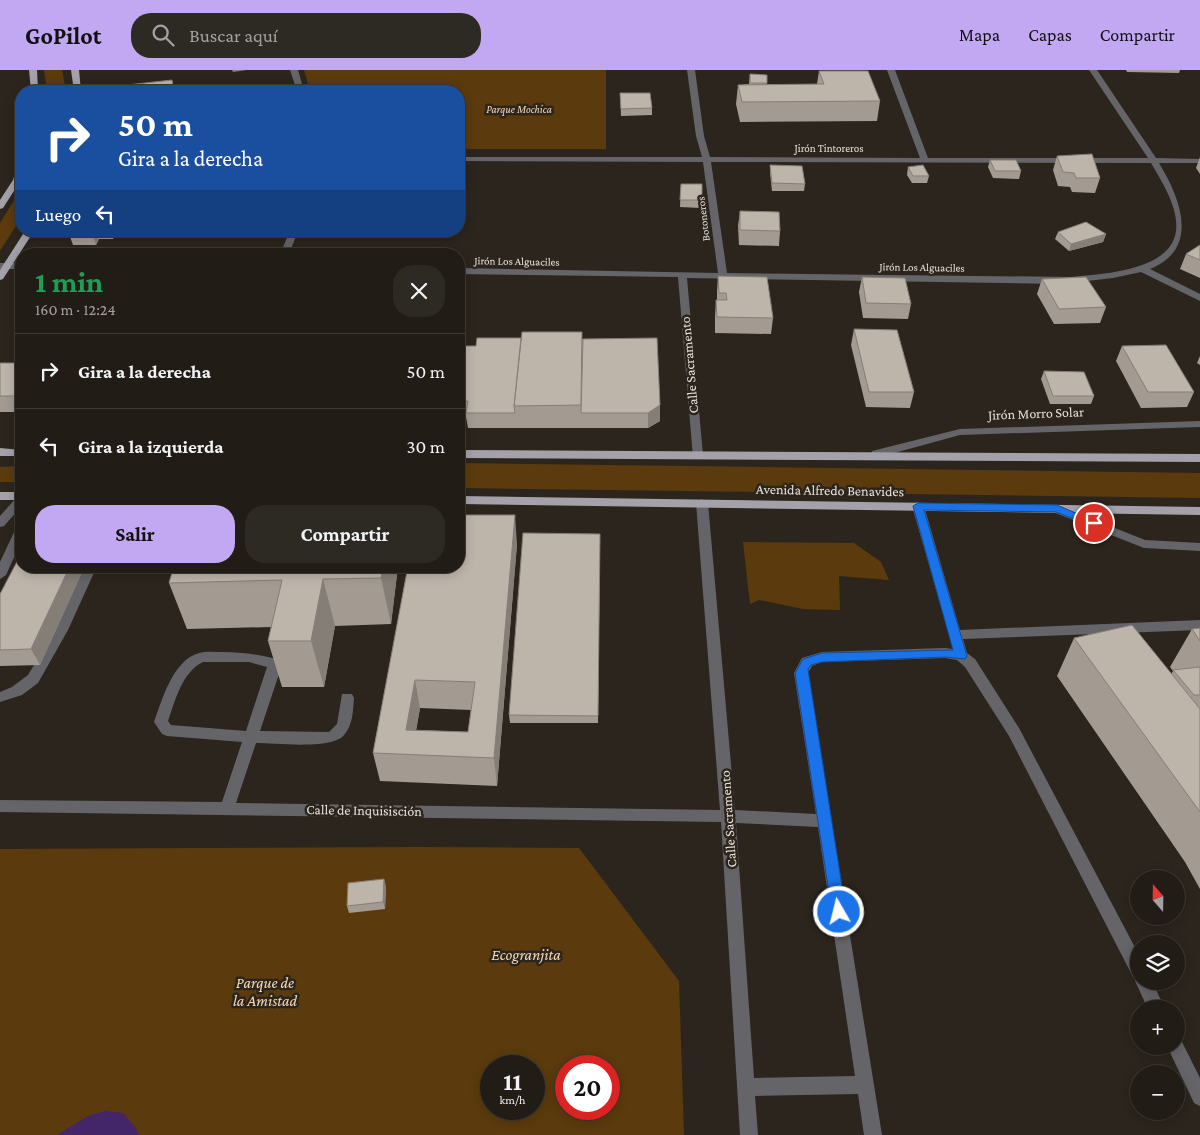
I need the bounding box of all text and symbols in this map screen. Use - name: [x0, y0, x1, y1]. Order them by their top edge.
- search box: [131, 13, 481, 58]
- icon: search: [149, 21, 177, 49]
- text: GoPilot: [25, 22, 101, 49]
- text: Buscar aquí: [189, 25, 278, 46]
- text: Mapa: [959, 25, 1000, 45]
- text: Capas: [1028, 25, 1072, 45]
- text: Compartir: [1100, 25, 1175, 45]
- park label: Parque Mochica: [486, 103, 552, 116]
- icon: right: [35, 105, 100, 170]
- text: 50 m: [118, 105, 193, 144]
- street label: Jirón Tintoreros: [793, 142, 864, 155]
- text: Gira a la derecha: [118, 146, 263, 171]
- street label: Botoneros: [694, 196, 712, 242]
- icon: left: [91, 200, 119, 228]
- text: Luego: [35, 204, 81, 225]
- street label: Jirón Los Alguaciles: [473, 254, 560, 269]
- street label: Jirón Los Alguaciles: [878, 260, 965, 275]
- text: 1 min: [35, 265, 103, 298]
- button: close: [393, 265, 445, 317]
- text: 160 m · 12:24: [35, 301, 116, 318]
- street label: Calle Sacramento: [677, 316, 701, 414]
- icon: right: [35, 357, 63, 385]
- text: Gira a la derecha: [78, 361, 211, 382]
- text: 50 m: [406, 361, 445, 382]
- street label: Jirón Morro Solar: [986, 403, 1084, 423]
- icon: left: [35, 432, 63, 460]
- text: Gira a la izquierda: [78, 436, 224, 457]
- text: 30 m: [406, 436, 445, 457]
- street label: Avenida Alfredo Benavides: [756, 481, 904, 499]
- pin: [1073, 502, 1115, 544]
- button: Salir: [35, 505, 235, 563]
- button: Compartir: [245, 505, 445, 563]
- icon: arrive: [1080, 509, 1108, 537]
- street label: Calle Sacramento: [717, 770, 739, 868]
- street label: Calle de Inquisisción: [306, 801, 422, 819]
- north arrow: [1130, 870, 1185, 925]
- map controls: [1130, 870, 1185, 1120]
- position arrow: [812, 885, 864, 937]
- button: layers: [1130, 935, 1185, 990]
- park label: Ecogranjita: [491, 946, 561, 964]
- park label: Parque de la Amistad: [233, 974, 298, 1009]
- button: +: [1130, 1000, 1185, 1055]
- speed limit sign: 20: [555, 1055, 620, 1120]
- button: −: [1130, 1065, 1185, 1120]
- text: 11: [503, 1068, 522, 1095]
- text: km/h: [500, 1093, 525, 1107]

